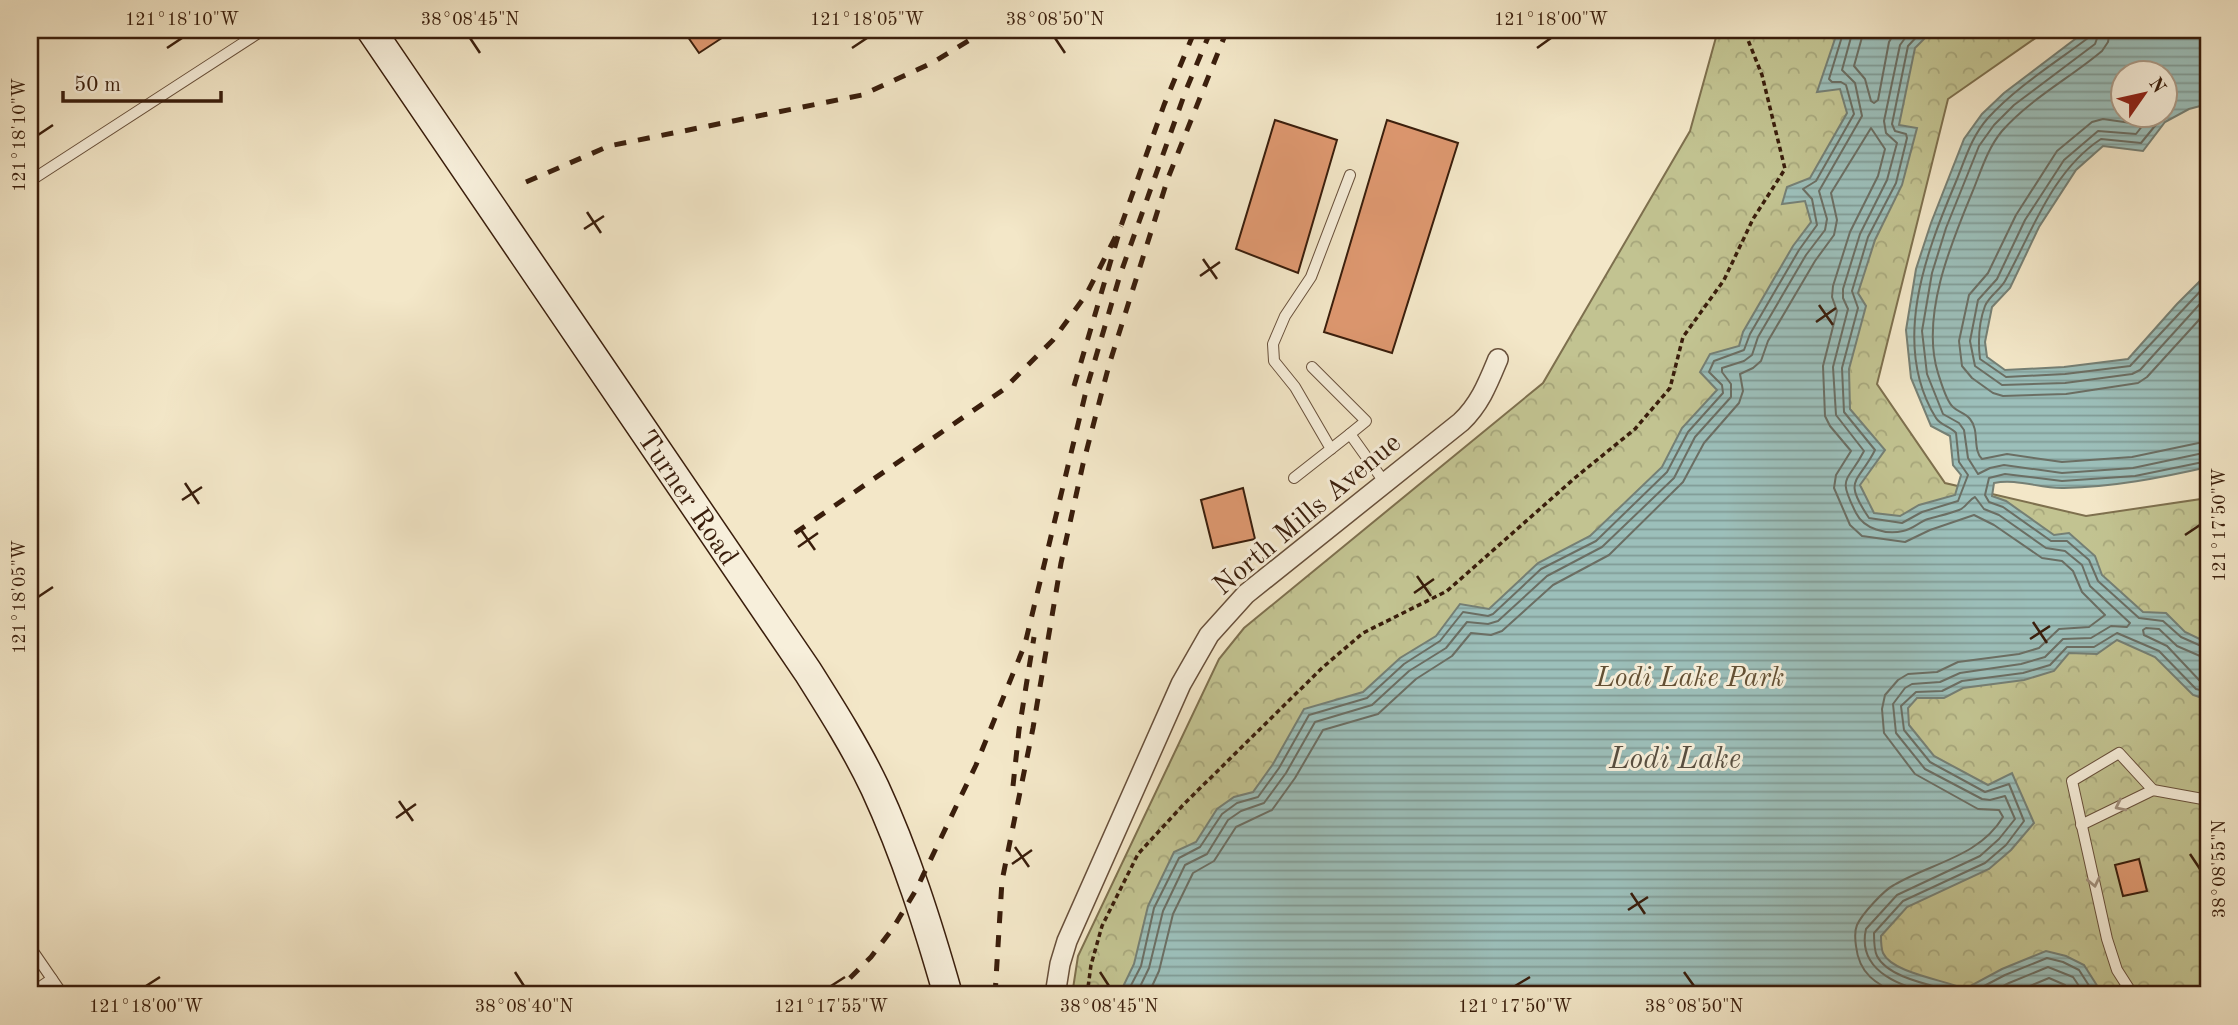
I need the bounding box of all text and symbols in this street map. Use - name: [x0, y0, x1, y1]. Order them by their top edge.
- text: 121°18'10"W: [125, 11, 239, 29]
- text: 38°08'45"N: [421, 11, 519, 29]
- text: 121°18'05"W: [810, 11, 924, 29]
- text: 38°08'50"N: [1006, 11, 1104, 29]
- text: 121°18'00"W: [1494, 11, 1608, 29]
- scale bar: [63, 60, 220, 104]
- north arrow: [2108, 60, 2178, 130]
- text: 50 m: [74, 75, 121, 96]
- text: N: [2144, 75, 2168, 98]
- text: 121°18'10"W: [11, 78, 29, 192]
- street label: Turner Road: [631, 426, 742, 571]
- street label: North Mills Avenue: [1209, 429, 1407, 602]
- text: 121°17'50"W: [2211, 468, 2229, 582]
- text: 121°18'05"W: [11, 540, 29, 654]
- park label: Lodi Lake Park: [1595, 665, 1784, 693]
- water label: Lodi Lake: [1608, 745, 1741, 775]
- one-way arrow: [2115, 798, 2127, 812]
- text: 38°08'55"N: [2211, 820, 2229, 918]
- one-way arrow: [2086, 876, 2100, 888]
- text: 121°18'00"W: [89, 998, 203, 1016]
- text: 38°08'40"N: [475, 998, 573, 1016]
- text: 121°17'55"W: [774, 998, 888, 1016]
- text: 38°08'45"N: [1060, 998, 1158, 1016]
- text: 121°17'50"W: [1458, 998, 1572, 1016]
- text: 38°08'50"N: [1645, 998, 1743, 1016]

